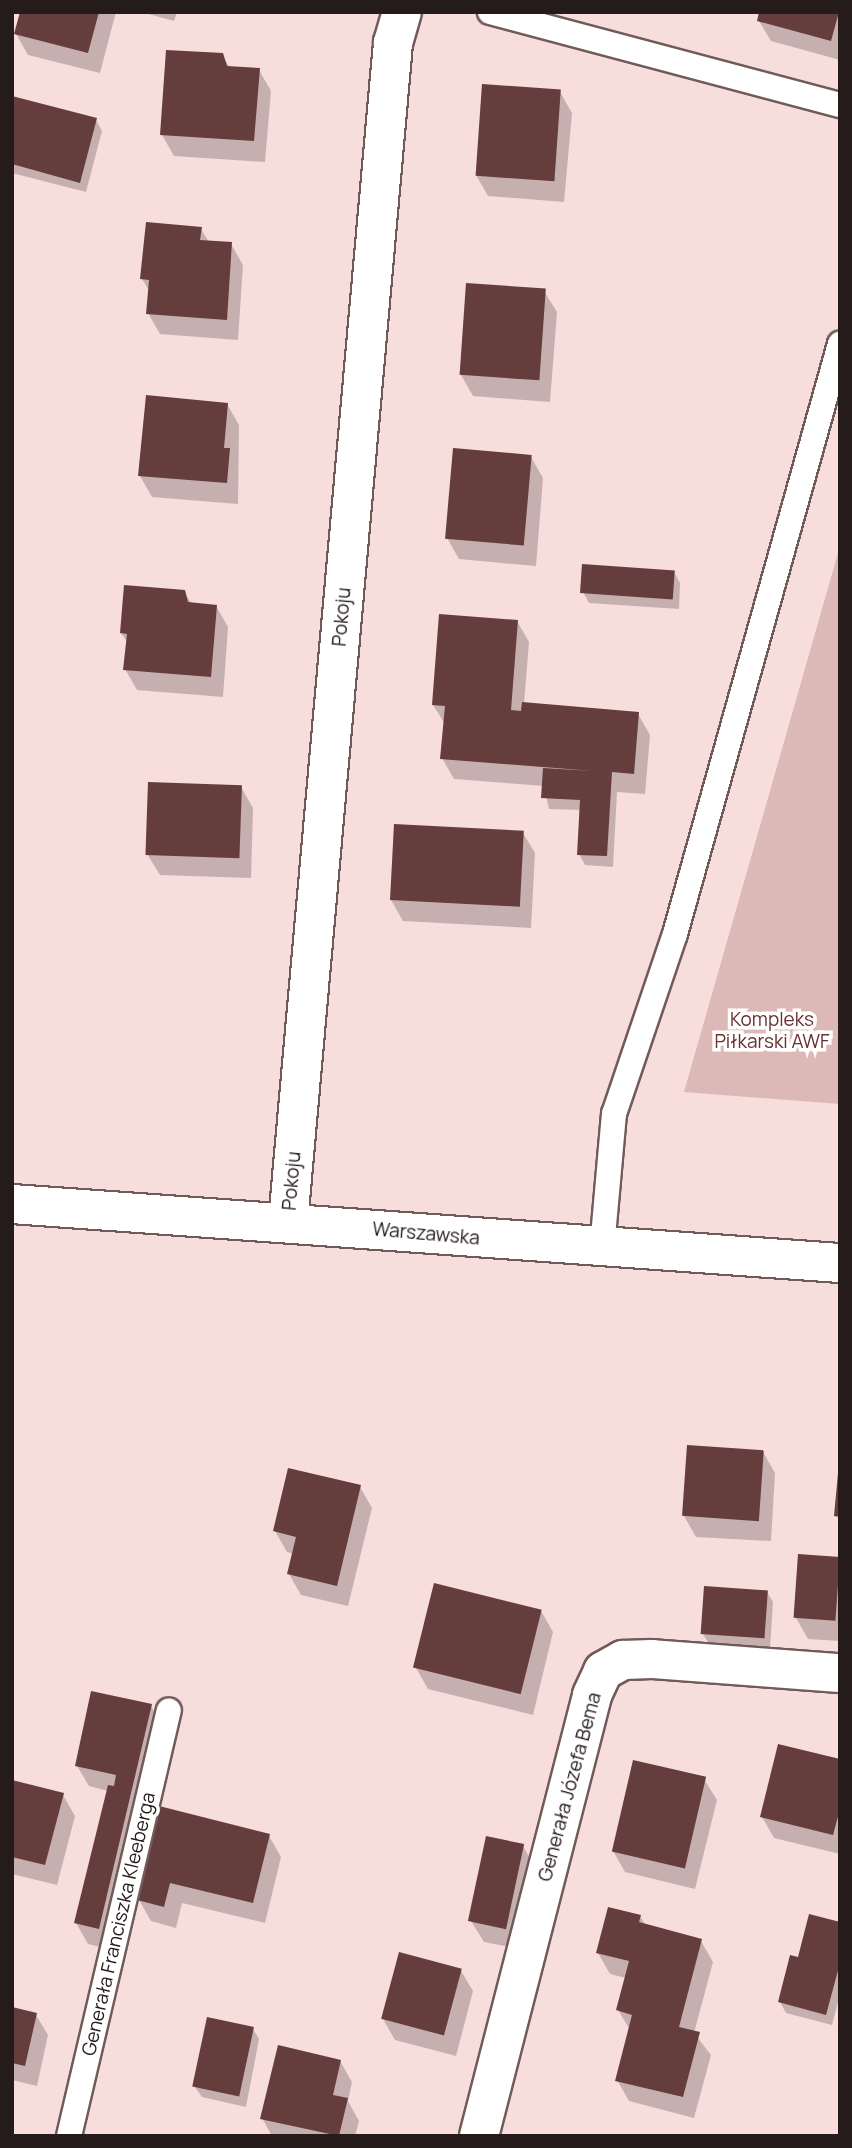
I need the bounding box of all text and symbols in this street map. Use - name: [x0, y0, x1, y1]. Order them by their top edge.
- street label: Pokoju: [328, 587, 356, 647]
- park label: Kompleks Piłkarski AWF: [714, 1009, 830, 1053]
- street label: Pokoju: [278, 1151, 306, 1211]
- street label: Warszawska: [371, 1218, 481, 1250]
- street label: Generała Józefa Bema: [534, 1690, 606, 1884]
- street label: Generała Franciszka Kleeberga: [78, 1790, 160, 2058]

